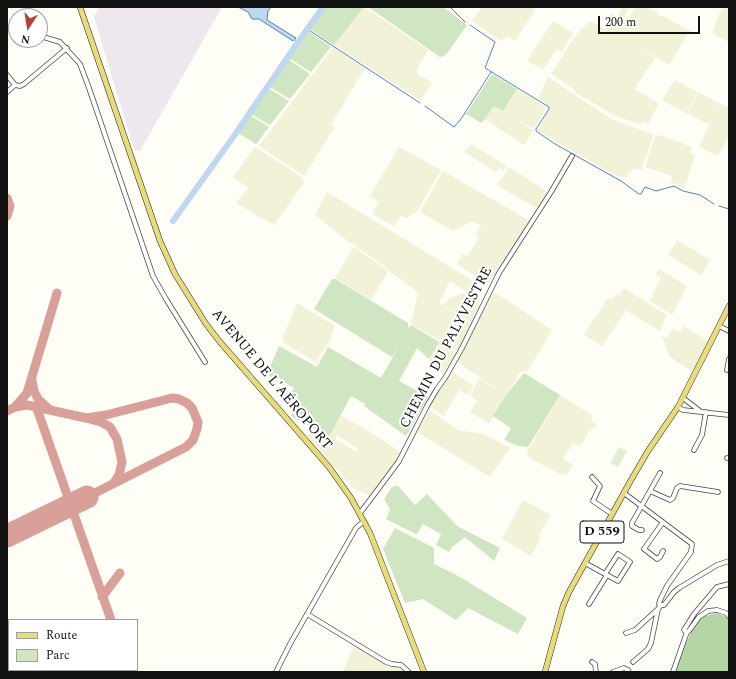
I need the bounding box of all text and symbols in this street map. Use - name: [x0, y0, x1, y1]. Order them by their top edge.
- north arrow: [8, 8, 48, 48]
- scale bar: [600, 8, 702, 34]
- text: 200 m: [605, 13, 636, 32]
- text: N: [19, 30, 32, 48]
- street label: CHEMIN DU PALYVESTRE: [397, 264, 497, 432]
- street label: AVENUE DE L'AÉROPORT: [207, 306, 335, 454]
- road number: D 559: [580, 521, 624, 543]
- legend: [8, 619, 138, 671]
- text: Route: [46, 626, 77, 645]
- text: Parc: [46, 646, 70, 665]

